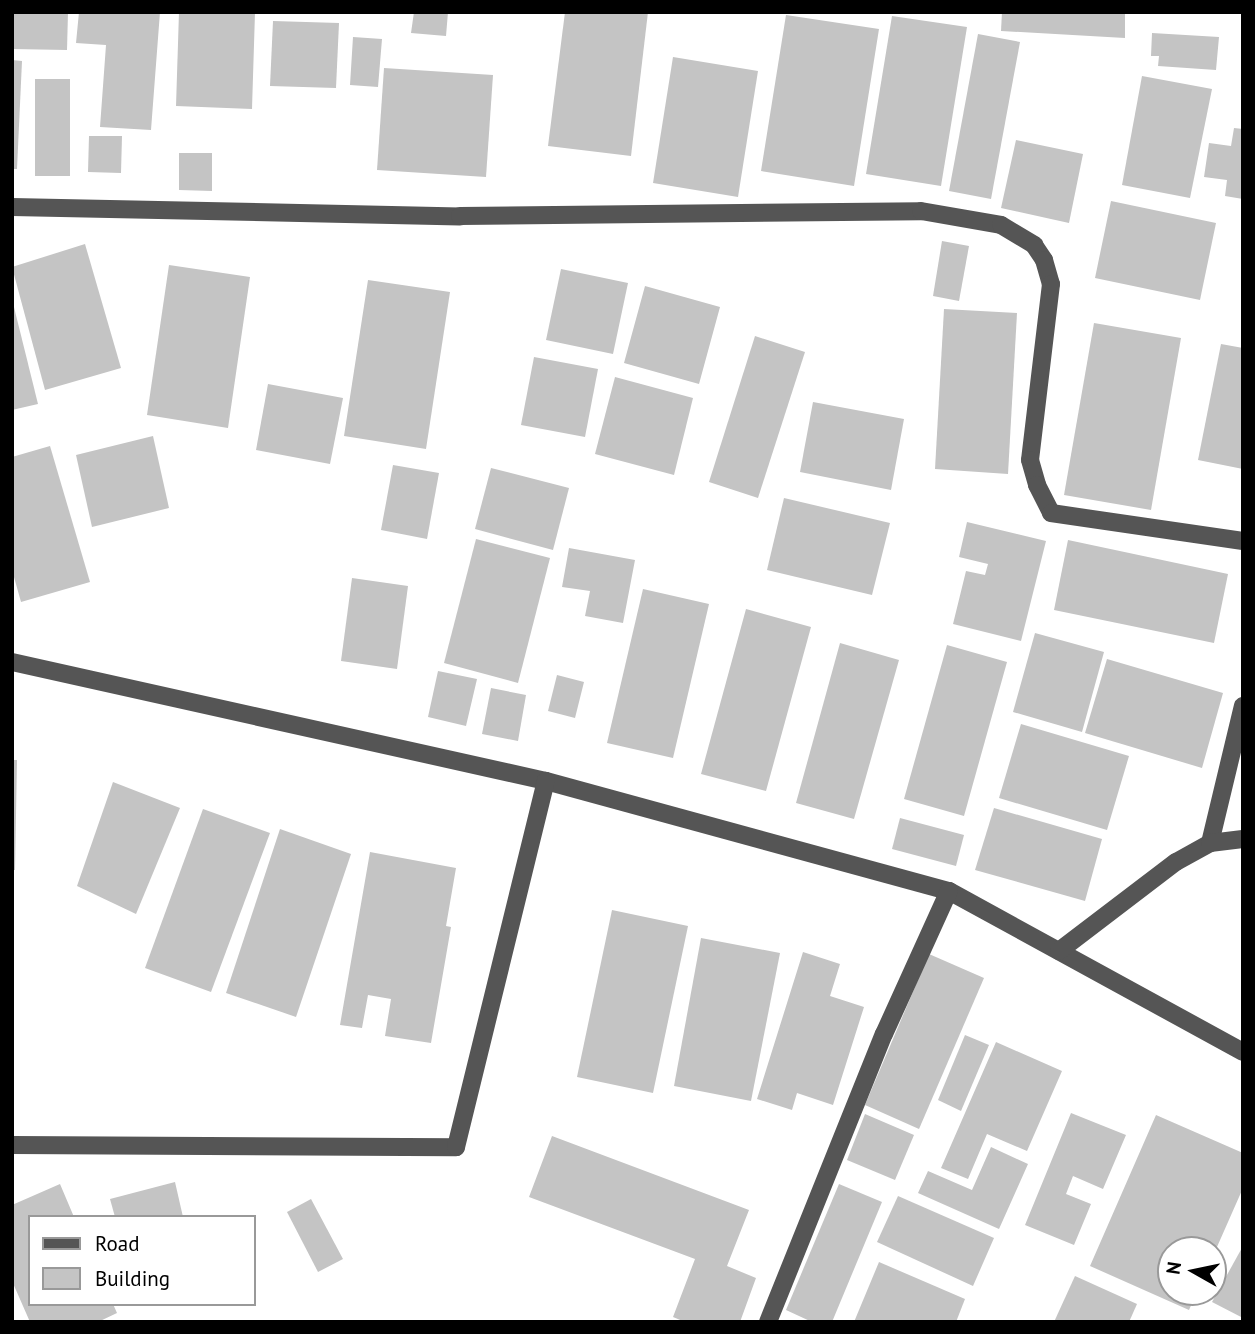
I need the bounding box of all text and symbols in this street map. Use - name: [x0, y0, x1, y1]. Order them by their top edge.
- legend: [28, 1215, 256, 1306]
- text: Road: [95, 1230, 139, 1257]
- north arrow: [1157, 1236, 1227, 1306]
- text: N: [1160, 1260, 1186, 1276]
- text: Building: [95, 1265, 170, 1292]

